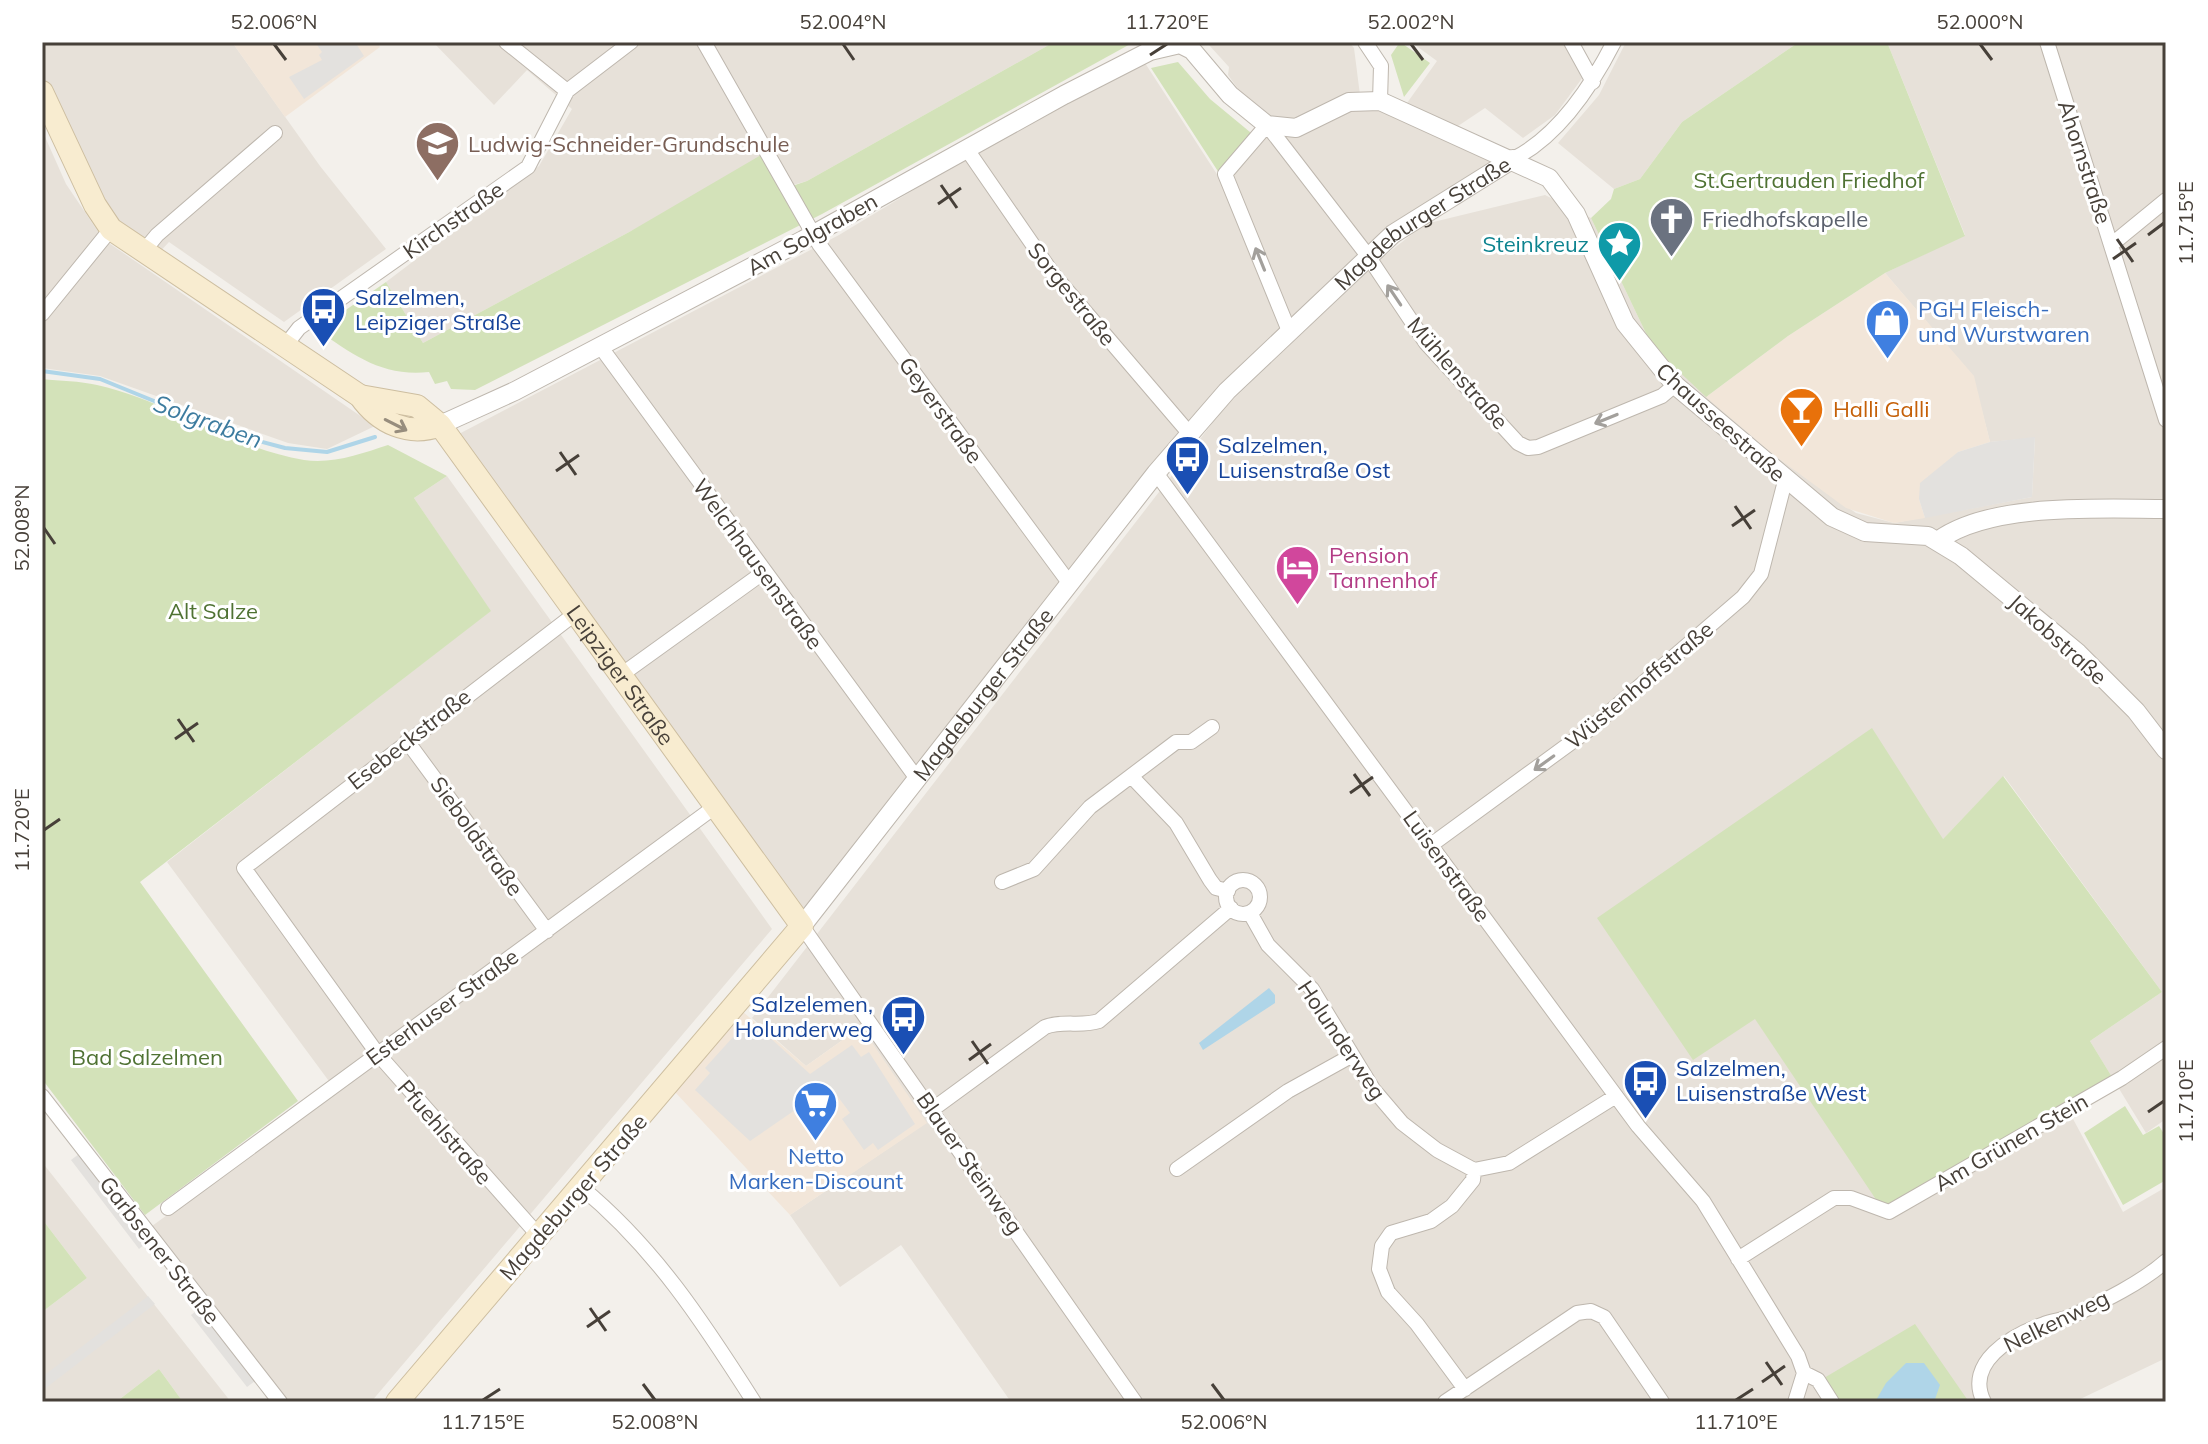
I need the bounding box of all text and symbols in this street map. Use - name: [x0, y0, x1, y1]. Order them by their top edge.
- text: 52.006°N: [231, 9, 317, 34]
- text: 52.004°N: [800, 9, 886, 34]
- text: 11.720°E: [1125, 9, 1209, 34]
- text: 52.002°N: [1368, 9, 1454, 34]
- text: 52.000°N: [1937, 9, 2023, 34]
- street label: Ahornstraße: [2052, 97, 2118, 227]
- school or university icon: Ludwig-Schneider-Grundschule: [413, 120, 461, 183]
- place label: Ludwig-Schneider-Grundschule: [468, 130, 789, 158]
- street label: Magdeburger Straße: [1328, 150, 1516, 296]
- park label: St.Gertrauden Friedhof: [1693, 166, 1925, 194]
- street label: Kirchstraße: [397, 175, 509, 265]
- text: 11.715°E: [2173, 181, 2198, 265]
- street label: Am Solgraben: [742, 187, 882, 281]
- church icon: Friedhofskapelle: [1647, 195, 1695, 258]
- place label: Friedhofskapelle: [1702, 205, 1868, 233]
- place icon: Steinkreuz: [1596, 220, 1644, 283]
- place label: Steinkreuz: [1482, 230, 1589, 258]
- street label: Sorgestraße: [1022, 237, 1122, 351]
- one-way arrow: [1251, 247, 1266, 272]
- place label: Salzelmen, Leipziger Straße: [355, 283, 521, 336]
- one-way arrow: [1386, 285, 1402, 307]
- bus stop icon: Salzelmen, Leipziger Straße: [300, 286, 348, 349]
- place label: PGH Fleisch- und Wurstwaren: [1918, 295, 2090, 348]
- shop icon: PGH Fleisch- und Wurstwaren: [1863, 298, 1911, 361]
- street label: Mühlenstraße: [1401, 311, 1515, 435]
- street label: Geyerstraße: [893, 351, 989, 469]
- street label: Chausseestraße: [1650, 356, 1792, 488]
- bar icon: Halli Galli: [1778, 385, 1826, 448]
- water label: Solgraben: [150, 388, 266, 454]
- place label: Halli Galli: [1833, 395, 1930, 423]
- one-way arrow: [1594, 413, 1619, 427]
- one-way arrow: [384, 417, 407, 433]
- place label: Salzelmen, Luisenstraße Ost: [1218, 431, 1390, 484]
- bus stop icon: Salzelmen, Luisenstraße Ost: [1163, 434, 1211, 497]
- street label: Welchhausenstraße: [687, 473, 829, 655]
- text: 52.008°N: [9, 485, 34, 571]
- place label: Pension Tannenhof: [1329, 541, 1438, 594]
- hotel icon: Pension Tannenhof: [1274, 544, 1322, 607]
- street label: Jakobstraße: [2003, 588, 2113, 690]
- park label: Alt Salze: [168, 597, 258, 625]
- street label: Leipziger Straße: [561, 599, 681, 750]
- street label: Magdeburger Straße: [907, 602, 1059, 786]
- street label: Wüstenhoffstraße: [1559, 615, 1719, 755]
- street label: Esebeckstraße: [342, 682, 476, 796]
- one-way arrow: [1534, 755, 1556, 771]
- street label: Sieboldstraße: [424, 771, 530, 901]
- text: 11.720°E: [9, 788, 34, 872]
- street label: Luisenstraße: [1397, 805, 1497, 927]
- street label: Esterhuser Straße: [360, 942, 524, 1072]
- street label: Holunderweg: [1292, 975, 1392, 1105]
- place label: Salzelemen, Holunderweg: [735, 990, 873, 1043]
- bus stop icon: Salzelemen, Holunderweg: [880, 993, 928, 1056]
- park label: Bad Salzelmen: [71, 1043, 223, 1071]
- place label: Salzelmen, Luisenstraße West: [1676, 1054, 1867, 1107]
- bus stop icon: Salzelmen, Luisenstraße West: [1621, 1057, 1669, 1120]
- text: 11.710°E: [2173, 1059, 2198, 1143]
- street label: Pfuehlstraße: [392, 1074, 498, 1190]
- supermarket icon: Netto Marken-Discount: [792, 1079, 840, 1142]
- street label: Blauer Steinweg: [911, 1086, 1029, 1240]
- street label: Am Grünen Stein: [1929, 1087, 2093, 1197]
- street label: Magdeburger Straße: [493, 1108, 653, 1286]
- place label: Netto Marken-Discount: [729, 1142, 904, 1195]
- street label: Garbsener Straße: [93, 1170, 227, 1330]
- street label: Nelkenweg: [1999, 1284, 2113, 1358]
- text: 11.715°E: [441, 1409, 525, 1434]
- text: 52.008°N: [612, 1409, 698, 1434]
- text: 52.006°N: [1181, 1409, 1267, 1434]
- text: 11.710°E: [1694, 1409, 1778, 1434]

